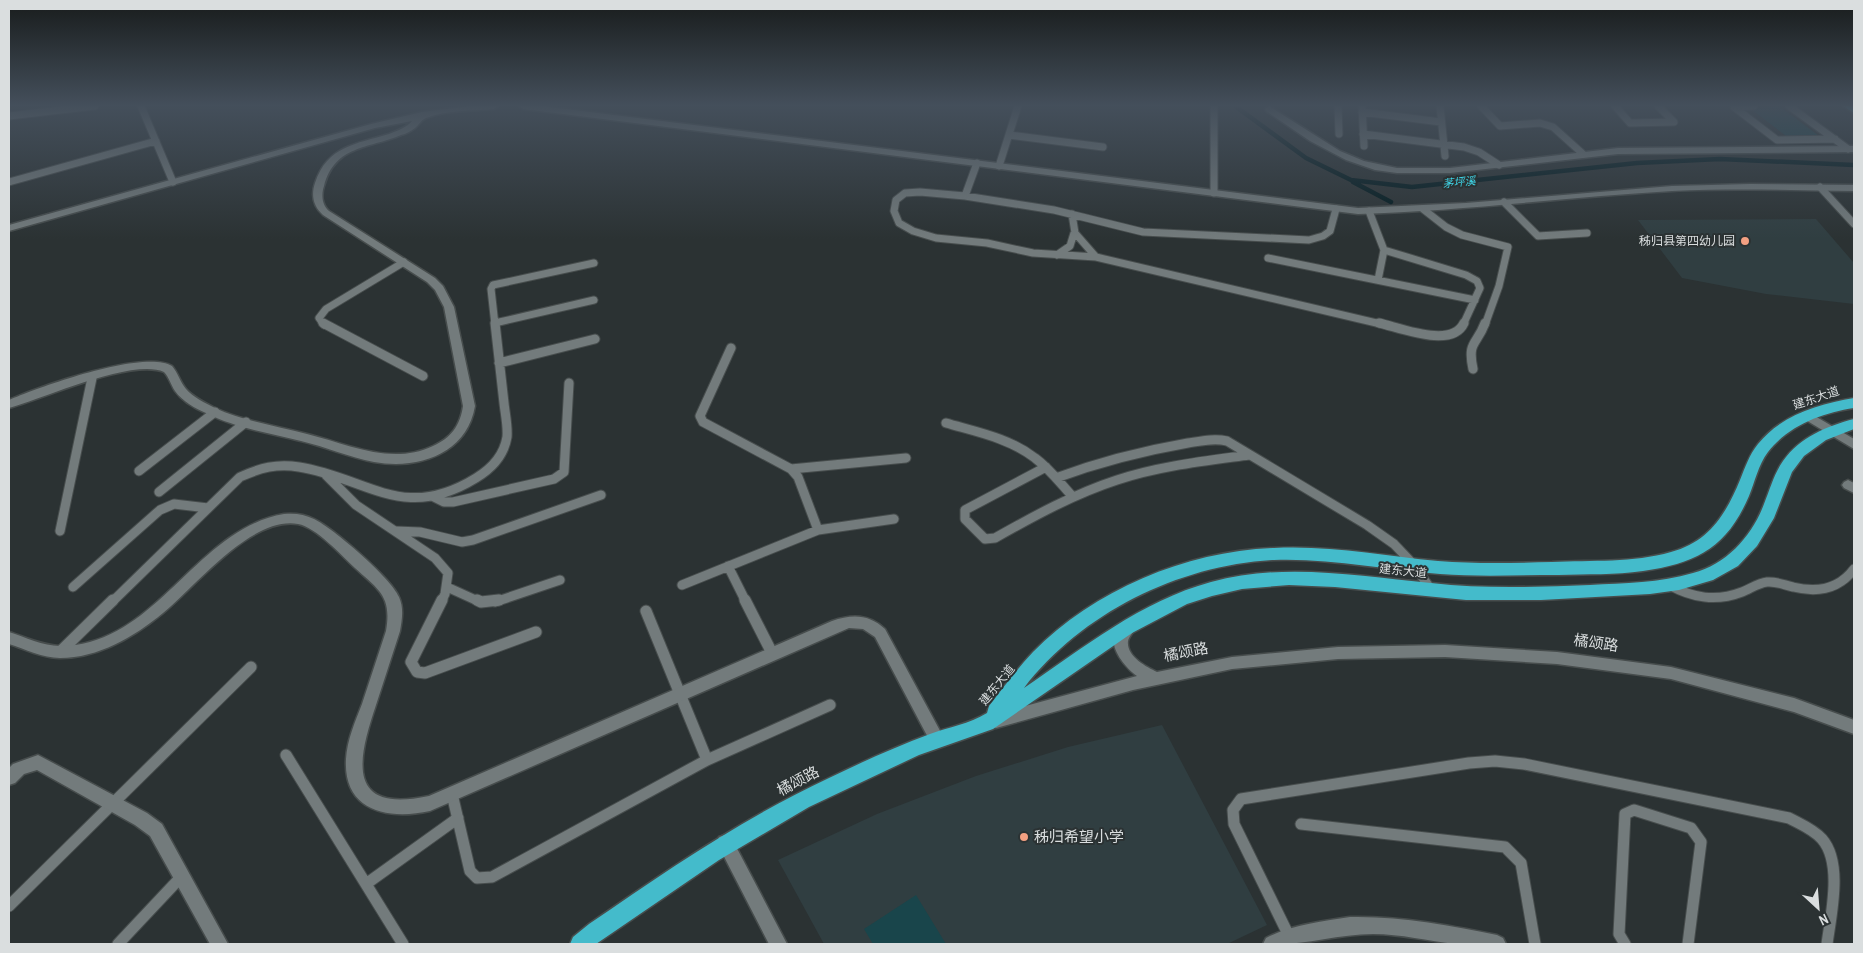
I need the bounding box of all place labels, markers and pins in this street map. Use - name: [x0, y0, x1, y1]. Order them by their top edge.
- place label: 秭归县第四幼儿园: [1639, 233, 1735, 249]
- marker: 秭归县第四幼儿园: [1739, 235, 1751, 247]
- place label: 秭归希望小学: [1034, 826, 1124, 847]
- marker: 秭归希望小学: [1018, 831, 1030, 843]

